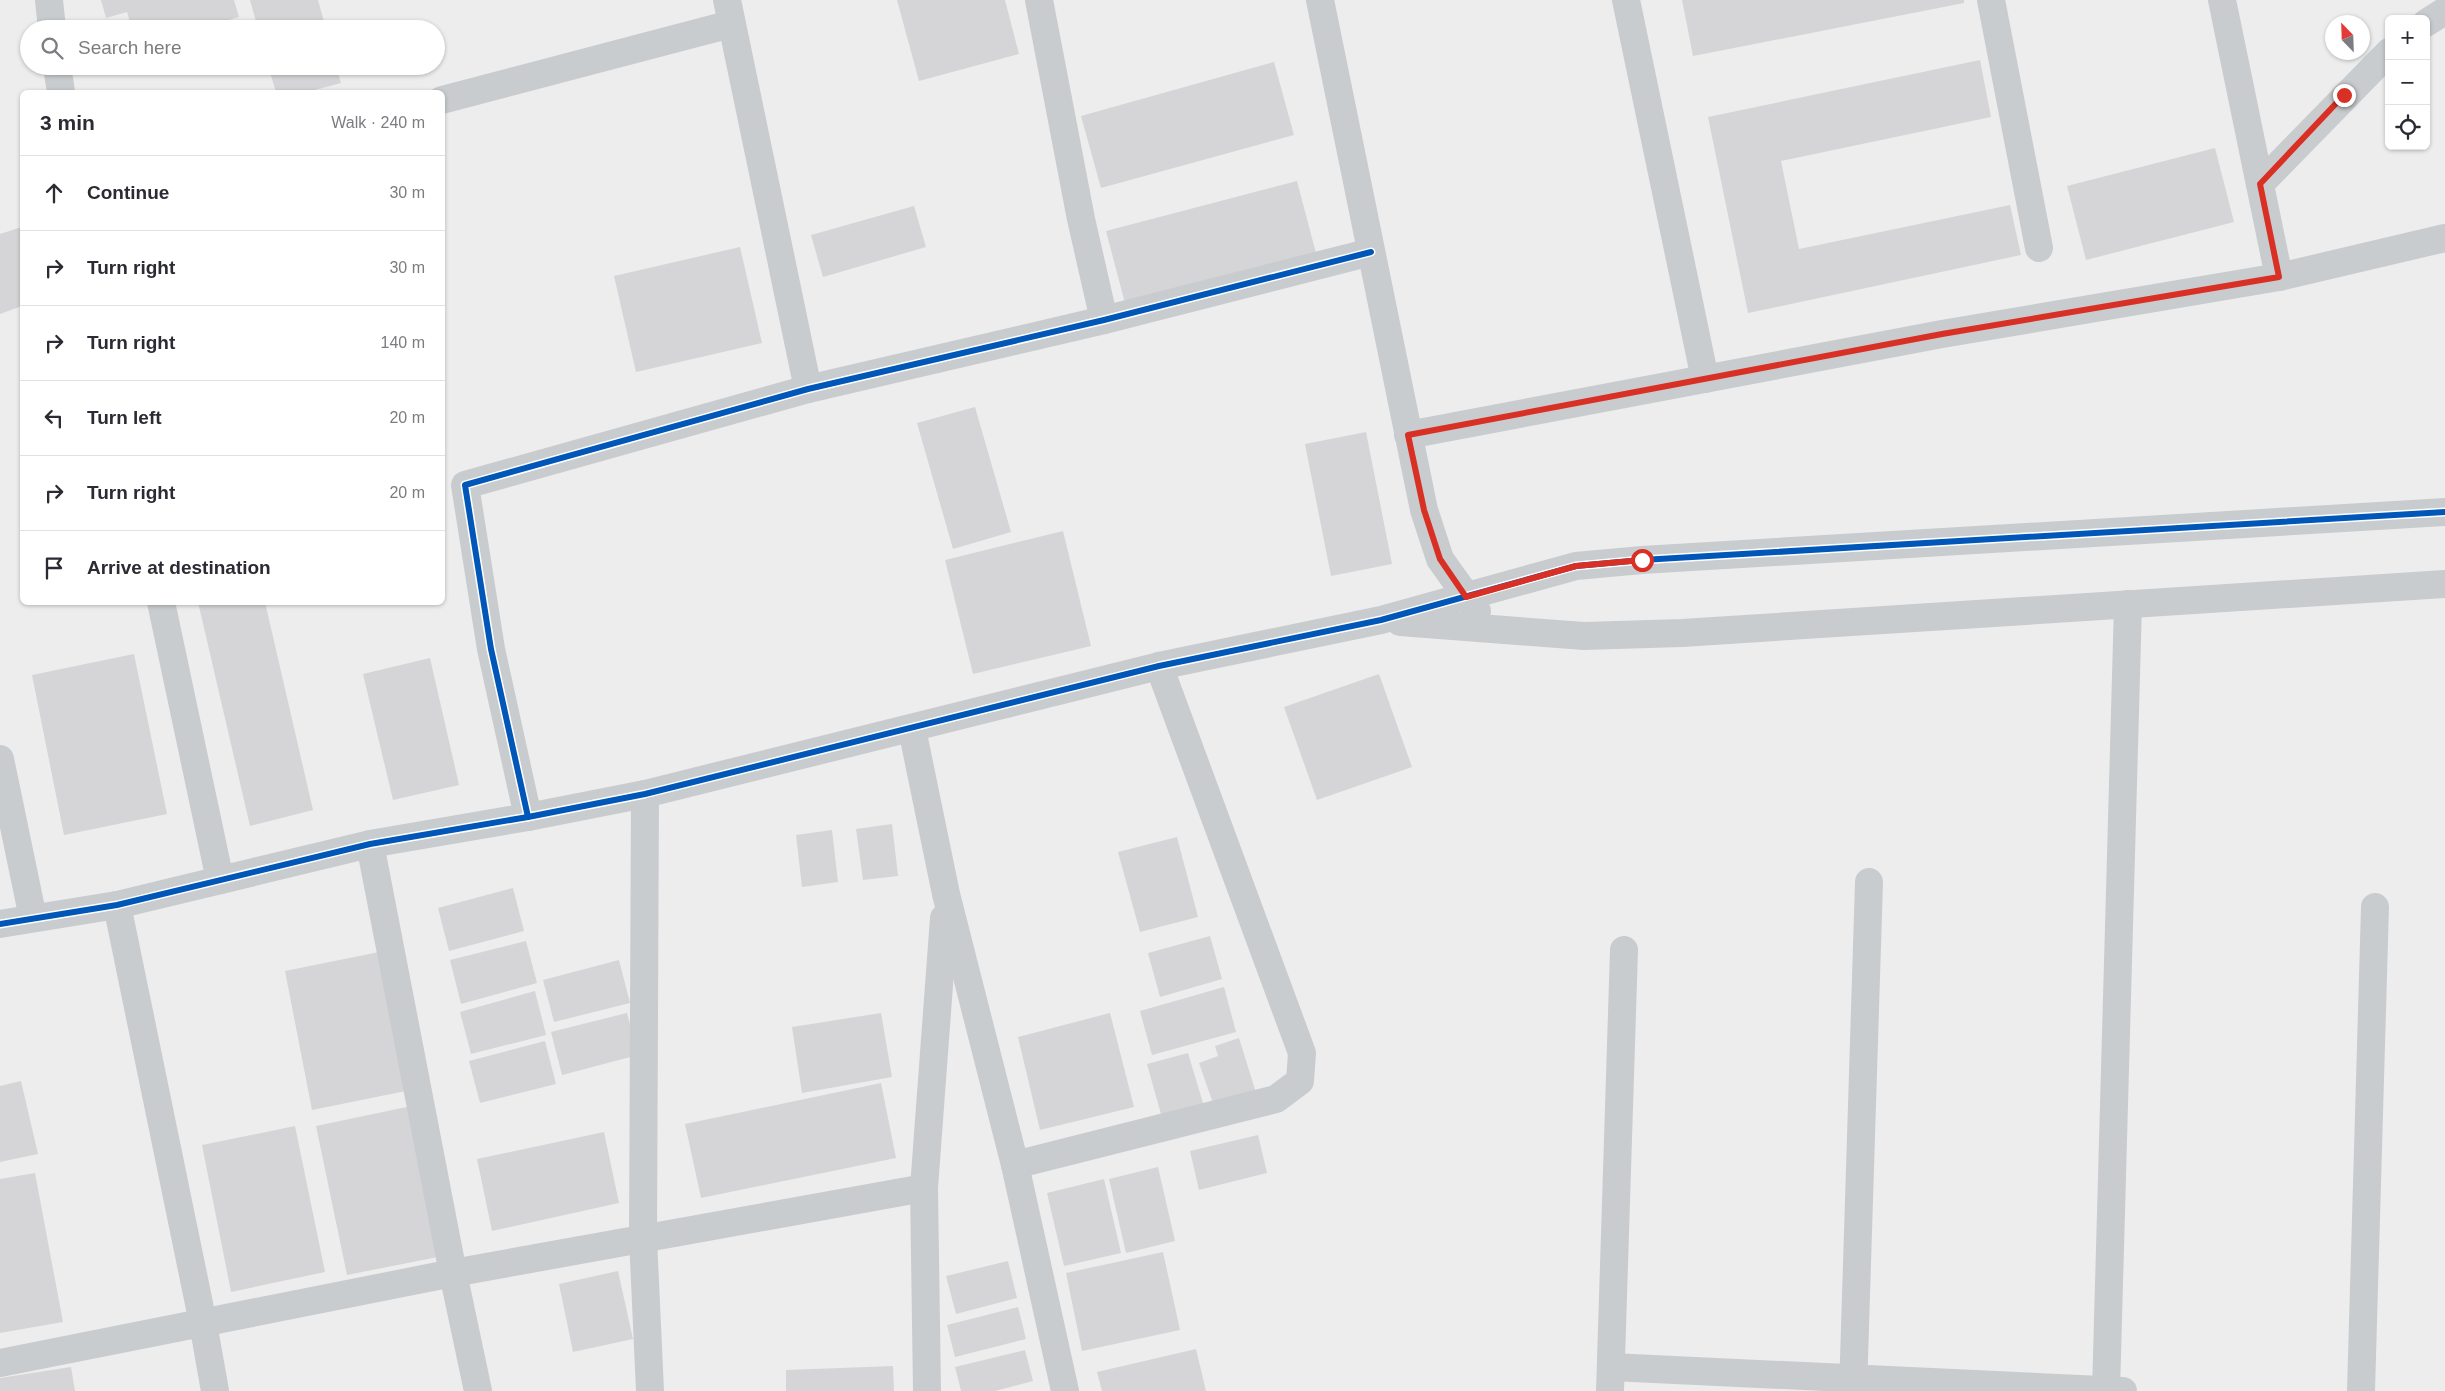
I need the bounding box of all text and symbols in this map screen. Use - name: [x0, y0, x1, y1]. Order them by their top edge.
- north arrow: [2325, 15, 2370, 60]
- map controls: [2385, 15, 2430, 150]
- button: +: [2385, 15, 2430, 60]
- search box: [20, 20, 445, 75]
- icon: search: [38, 34, 66, 62]
- text: Search here: [78, 37, 182, 58]
- button: −: [2385, 60, 2430, 105]
- route end: [2333, 84, 2356, 107]
- button: locate: [2385, 105, 2430, 150]
- text: 3 min: [40, 111, 95, 134]
- text: Walk · 240 m: [331, 114, 425, 131]
- icon: ahead: [40, 179, 68, 207]
- text: Continue: [87, 182, 169, 203]
- text: 30 m: [389, 184, 425, 201]
- icon: right: [40, 254, 68, 282]
- text: Turn right: [87, 257, 175, 278]
- text: 30 m: [389, 259, 425, 276]
- icon: right: [40, 329, 68, 357]
- text: Turn right: [87, 332, 175, 353]
- text: 140 m: [381, 334, 425, 351]
- icon: left: [40, 404, 68, 432]
- text: Turn left: [87, 407, 162, 428]
- text: 20 m: [389, 409, 425, 426]
- icon: right: [40, 479, 68, 507]
- text: Turn right: [87, 482, 175, 503]
- text: 20 m: [389, 484, 425, 501]
- route start: [1631, 549, 1654, 572]
- icon: arrive: [40, 554, 68, 582]
- text: Arrive at destination: [87, 557, 271, 578]

